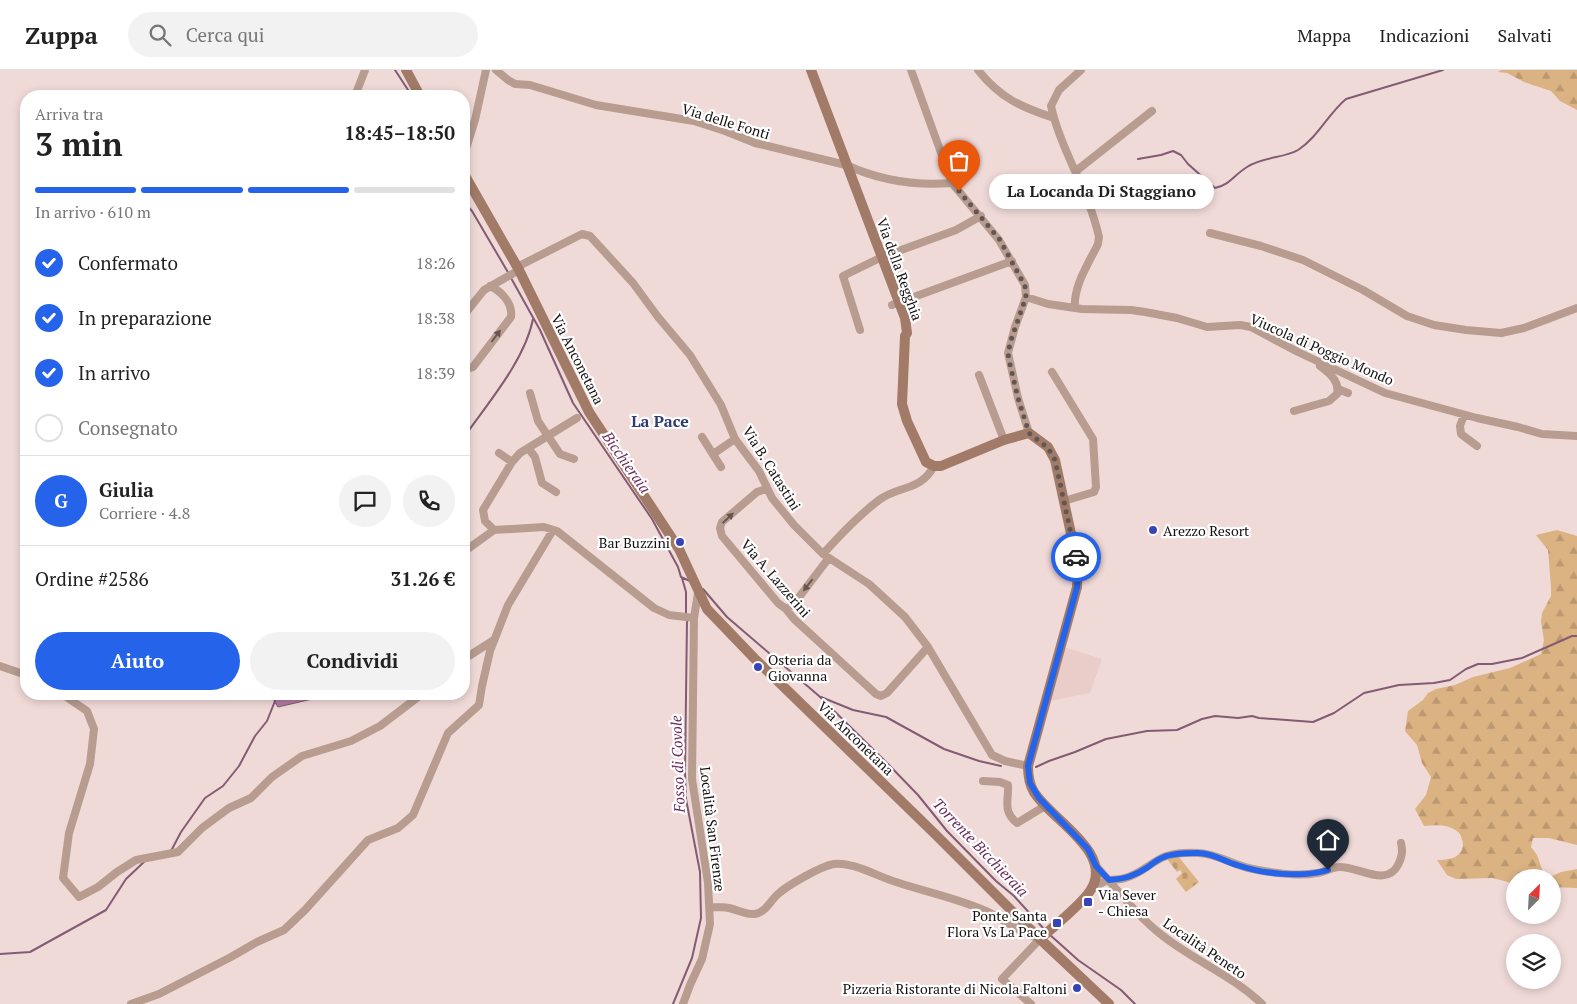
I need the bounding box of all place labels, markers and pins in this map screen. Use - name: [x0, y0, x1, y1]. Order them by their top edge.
- pin: [938, 140, 980, 191]
- callout: La Locanda Di Staggiano: [989, 174, 1214, 208]
- place label: Arezzo Resort: [1163, 521, 1250, 540]
- marker: Arezzo Resort: [1147, 524, 1159, 536]
- place label: Bar Buzzini: [599, 533, 670, 552]
- marker: Bar Buzzini: [674, 536, 686, 548]
- place label: Osteria da Giovanna: [768, 650, 832, 685]
- marker: Osteria da Giovanna: [752, 661, 764, 673]
- pin: [1307, 819, 1349, 870]
- place label: Via Sever - Chiesa: [1098, 885, 1156, 920]
- marker: Via Sever - Chiesa: [1082, 896, 1094, 908]
- place label: Ponte Santa Flora Vs La Pace: [947, 906, 1047, 941]
- marker: Ponte Santa Flora Vs La Pace: [1051, 917, 1063, 929]
- place label: Pizzeria Ristorante di Nicola Faltoni: [843, 979, 1067, 998]
- marker: Pizzeria Ristorante di Nicola Faltoni: [1071, 982, 1083, 994]

